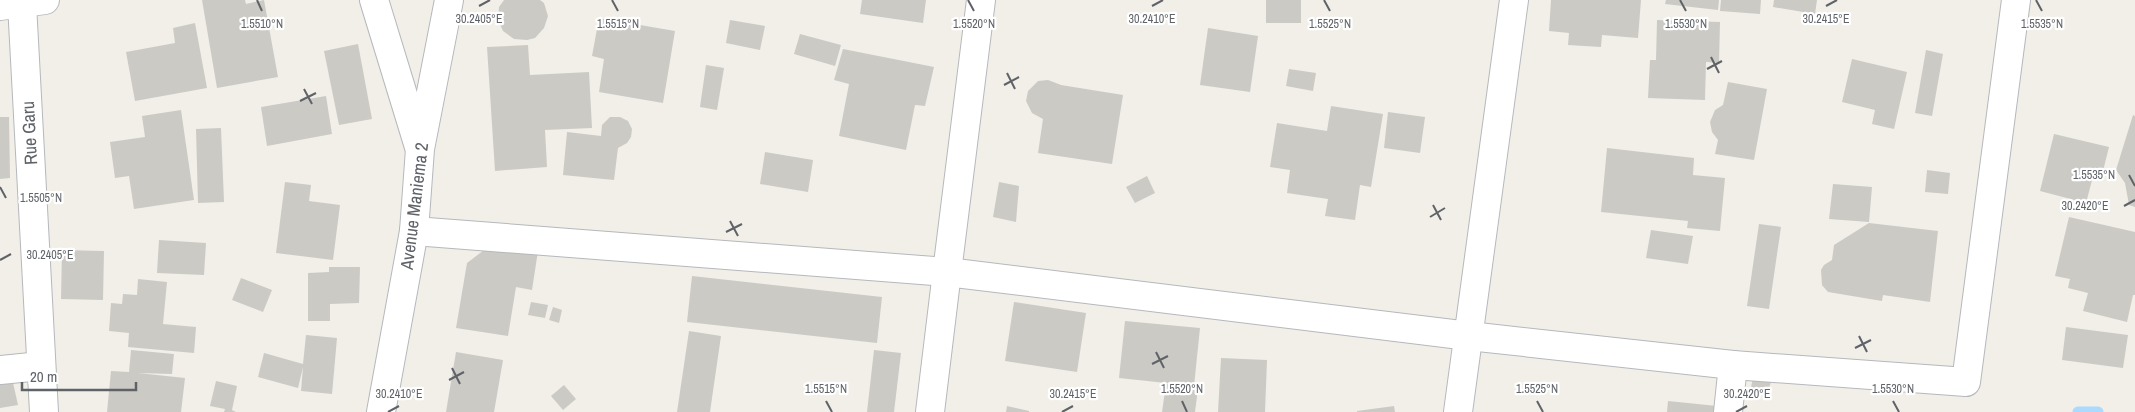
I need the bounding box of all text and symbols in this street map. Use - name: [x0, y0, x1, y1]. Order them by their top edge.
- text: 30.2405°E: [456, 11, 502, 27]
- text: 30.2410°E: [1129, 11, 1175, 27]
- text: 30.2415°E: [1803, 11, 1849, 27]
- text: 1.5510°N: [241, 16, 283, 32]
- text: 1.5515°N: [597, 16, 639, 32]
- text: 1.5520°N: [953, 16, 995, 32]
- text: 1.5525°N: [1309, 16, 1351, 32]
- text: 1.5530°N: [1665, 16, 1707, 32]
- text: 1.5535°N: [2021, 16, 2063, 32]
- street label: Rue Garu: [15, 100, 43, 166]
- street label: Avenue Maniema 2: [394, 141, 434, 272]
- text: 1.5535°N: [2073, 167, 2115, 183]
- text: 1.5505°N: [20, 190, 62, 206]
- text: 30.2420°E: [2062, 198, 2108, 214]
- text: 30.2405°E: [27, 247, 73, 263]
- scale bar: [22, 360, 136, 392]
- text: 20 m: [30, 366, 57, 387]
- text: 1.5515°N: [805, 381, 847, 397]
- text: 1.5520°N: [1161, 381, 1203, 397]
- text: 1.5525°N: [1516, 381, 1558, 397]
- text: 1.5530°N: [1872, 381, 1914, 397]
- text: 30.2410°E: [376, 386, 422, 402]
- text: 30.2415°E: [1050, 386, 1096, 402]
- text: 30.2420°E: [1724, 386, 1770, 402]

